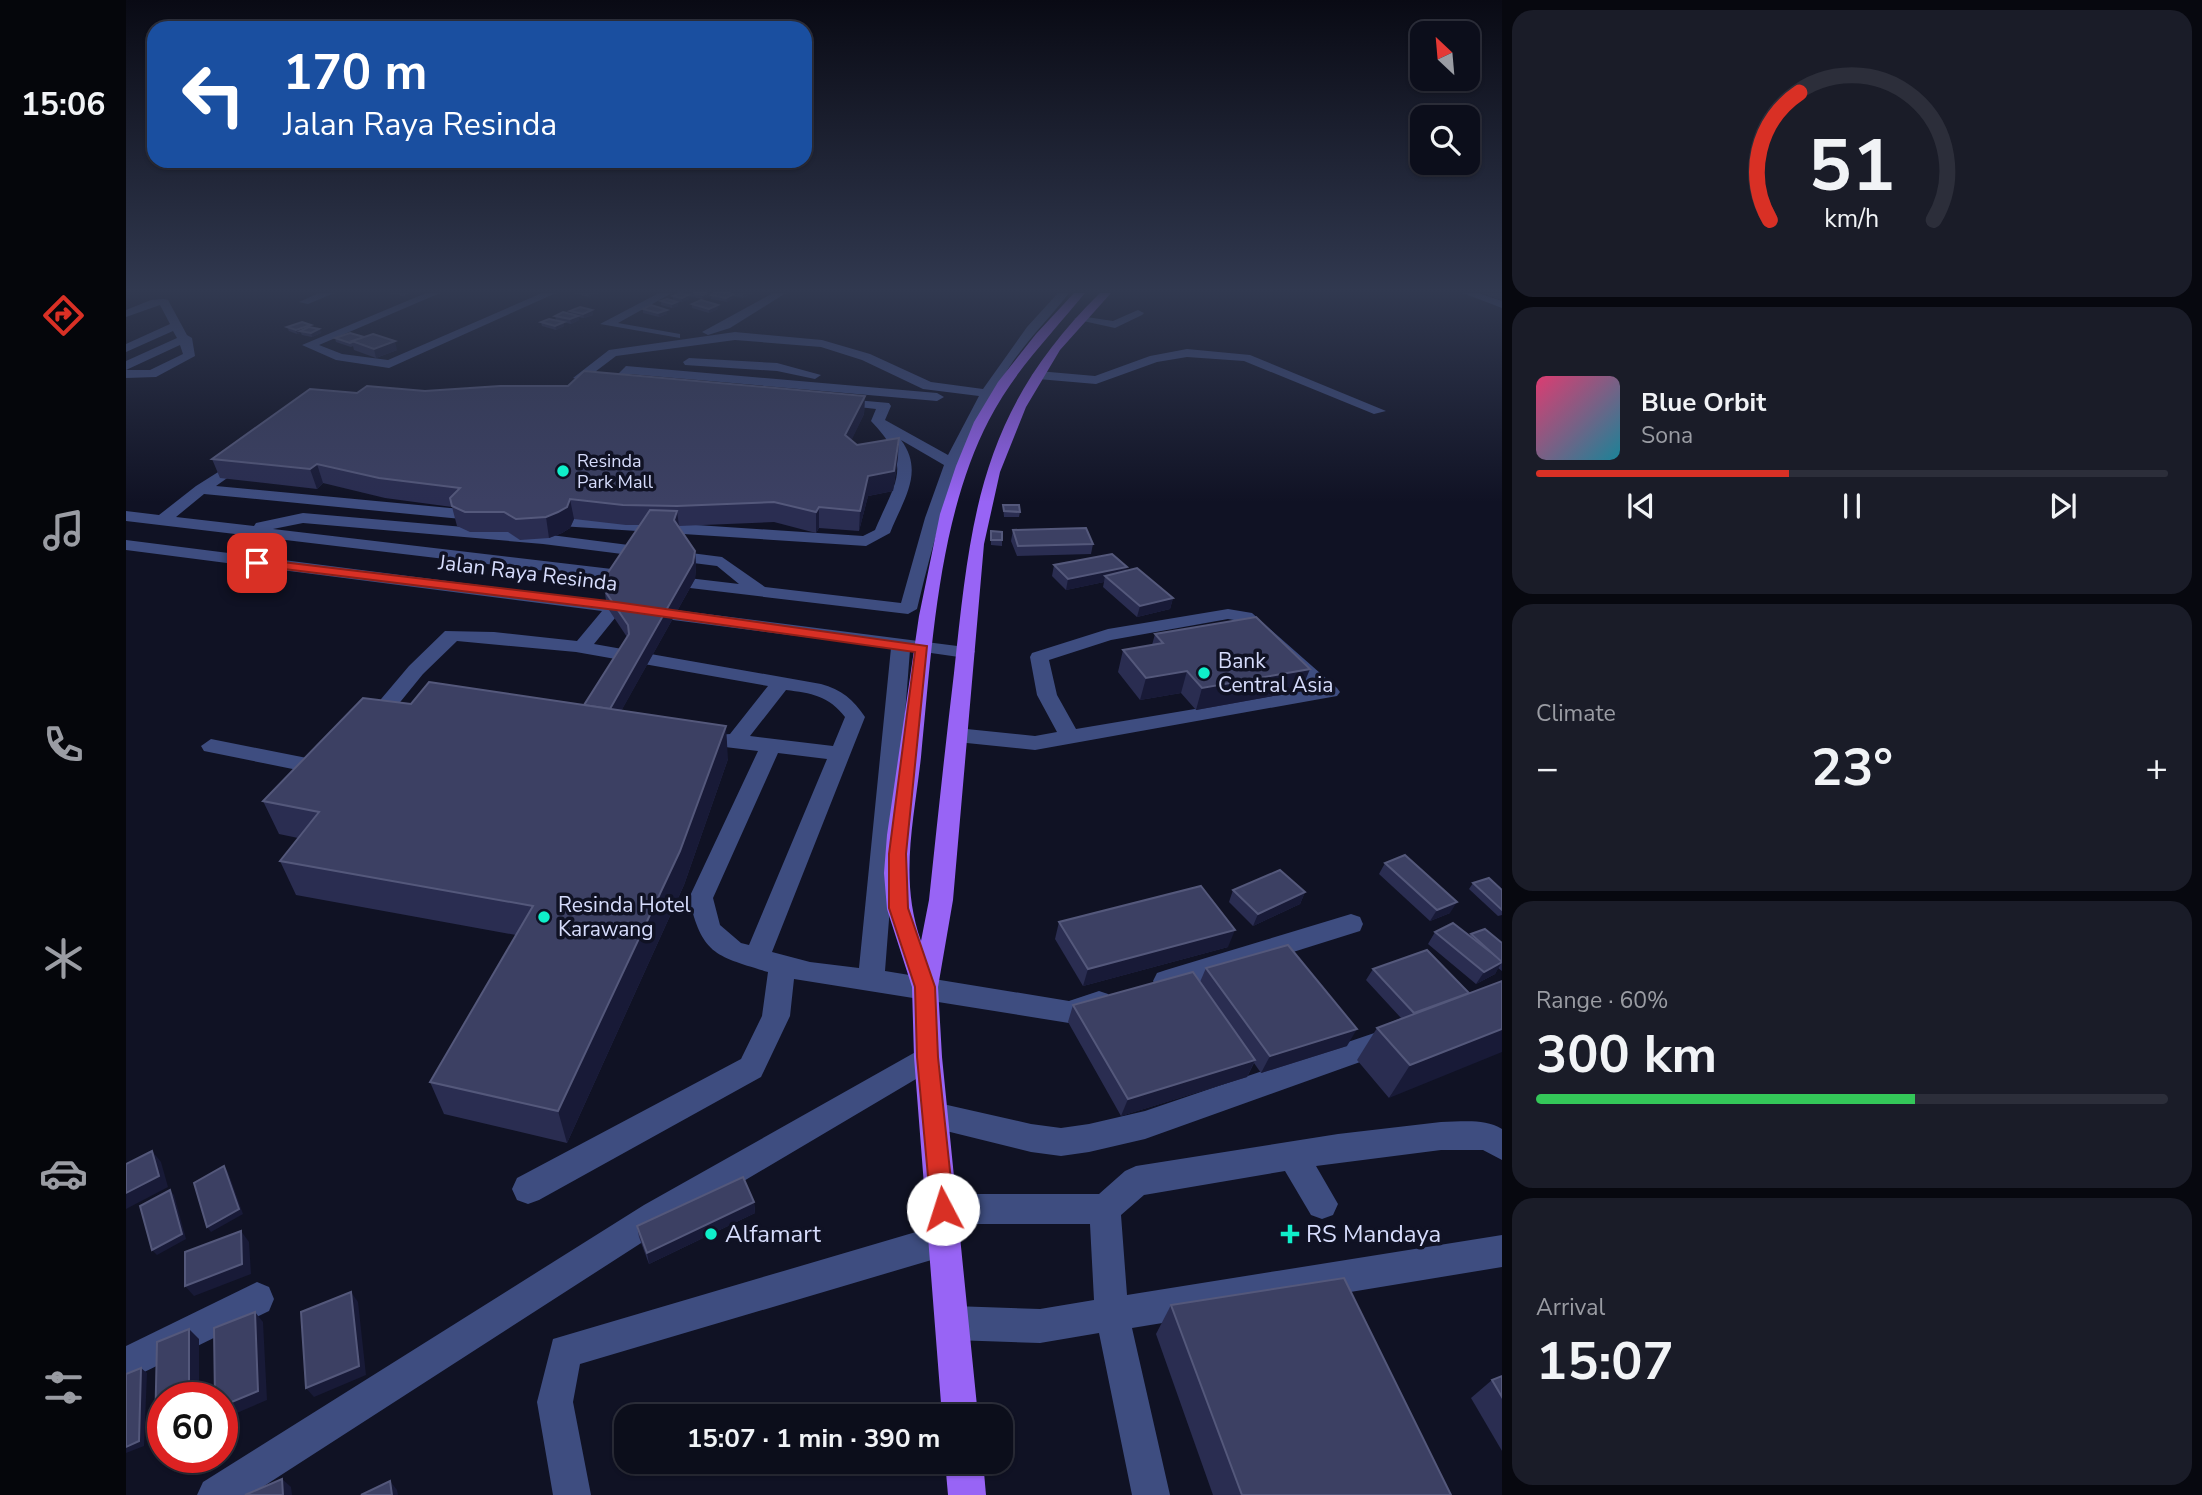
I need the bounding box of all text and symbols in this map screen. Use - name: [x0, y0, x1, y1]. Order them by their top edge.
- north arrow: [1410, 21, 1480, 91]
- map controls: [1410, 21, 1480, 175]
- text: 170 m: [283, 39, 427, 106]
- icon: left: [168, 49, 259, 140]
- text: 15:06: [21, 83, 105, 126]
- text: Jalan Raya Resinda: [283, 103, 557, 146]
- button: search: [1410, 105, 1480, 175]
- text: 51: [1808, 116, 1896, 216]
- text: km/h: [1824, 201, 1880, 235]
- icon: directions: [39, 291, 88, 340]
- text: Blue Orbit: [1641, 385, 1766, 420]
- text: Sona: [1641, 420, 1693, 451]
- place label: Resinda Park Mall: [577, 449, 654, 494]
- marker: Resinda Park Mall: [555, 463, 571, 479]
- icon: previous: [1622, 487, 1660, 525]
- icon: pause: [1833, 487, 1871, 525]
- icon: next: [2044, 487, 2082, 525]
- icon: music: [39, 506, 88, 555]
- pin: [227, 533, 287, 593]
- icon: arrive: [238, 544, 276, 582]
- street label: Jalan Raya Resinda: [436, 548, 619, 598]
- place label: Bank Central Asia: [1218, 647, 1333, 699]
- marker: Bank Central Asia: [1196, 665, 1212, 681]
- text: Climate: [1536, 698, 1616, 729]
- icon: phone: [39, 720, 88, 769]
- text: 23°: [1811, 732, 1893, 803]
- text: −: [1536, 743, 1559, 794]
- text: +: [2145, 743, 2168, 794]
- place label: Resinda Hotel Karawang: [558, 891, 692, 943]
- marker: Resinda Hotel Karawang: [536, 909, 552, 925]
- icon: climate: [39, 934, 88, 983]
- text: Range · 60%: [1536, 985, 1668, 1016]
- text: 300 km: [1536, 1019, 1717, 1090]
- icon: car: [39, 1149, 88, 1198]
- position arrow: [906, 1172, 980, 1246]
- place label: Alfamart: [725, 1218, 822, 1250]
- place label: RS Mandaya: [1306, 1218, 1441, 1250]
- marker: RS Mandaya: [1280, 1224, 1300, 1244]
- marker: Alfamart: [703, 1226, 719, 1242]
- text: Arrival: [1536, 1292, 1605, 1323]
- text: 15:07: [1536, 1326, 1674, 1397]
- icon: filters: [39, 1363, 88, 1412]
- speed limit sign: 60: [147, 1382, 238, 1473]
- text: 15:07 · 1 min · 390 m: [687, 1421, 940, 1456]

